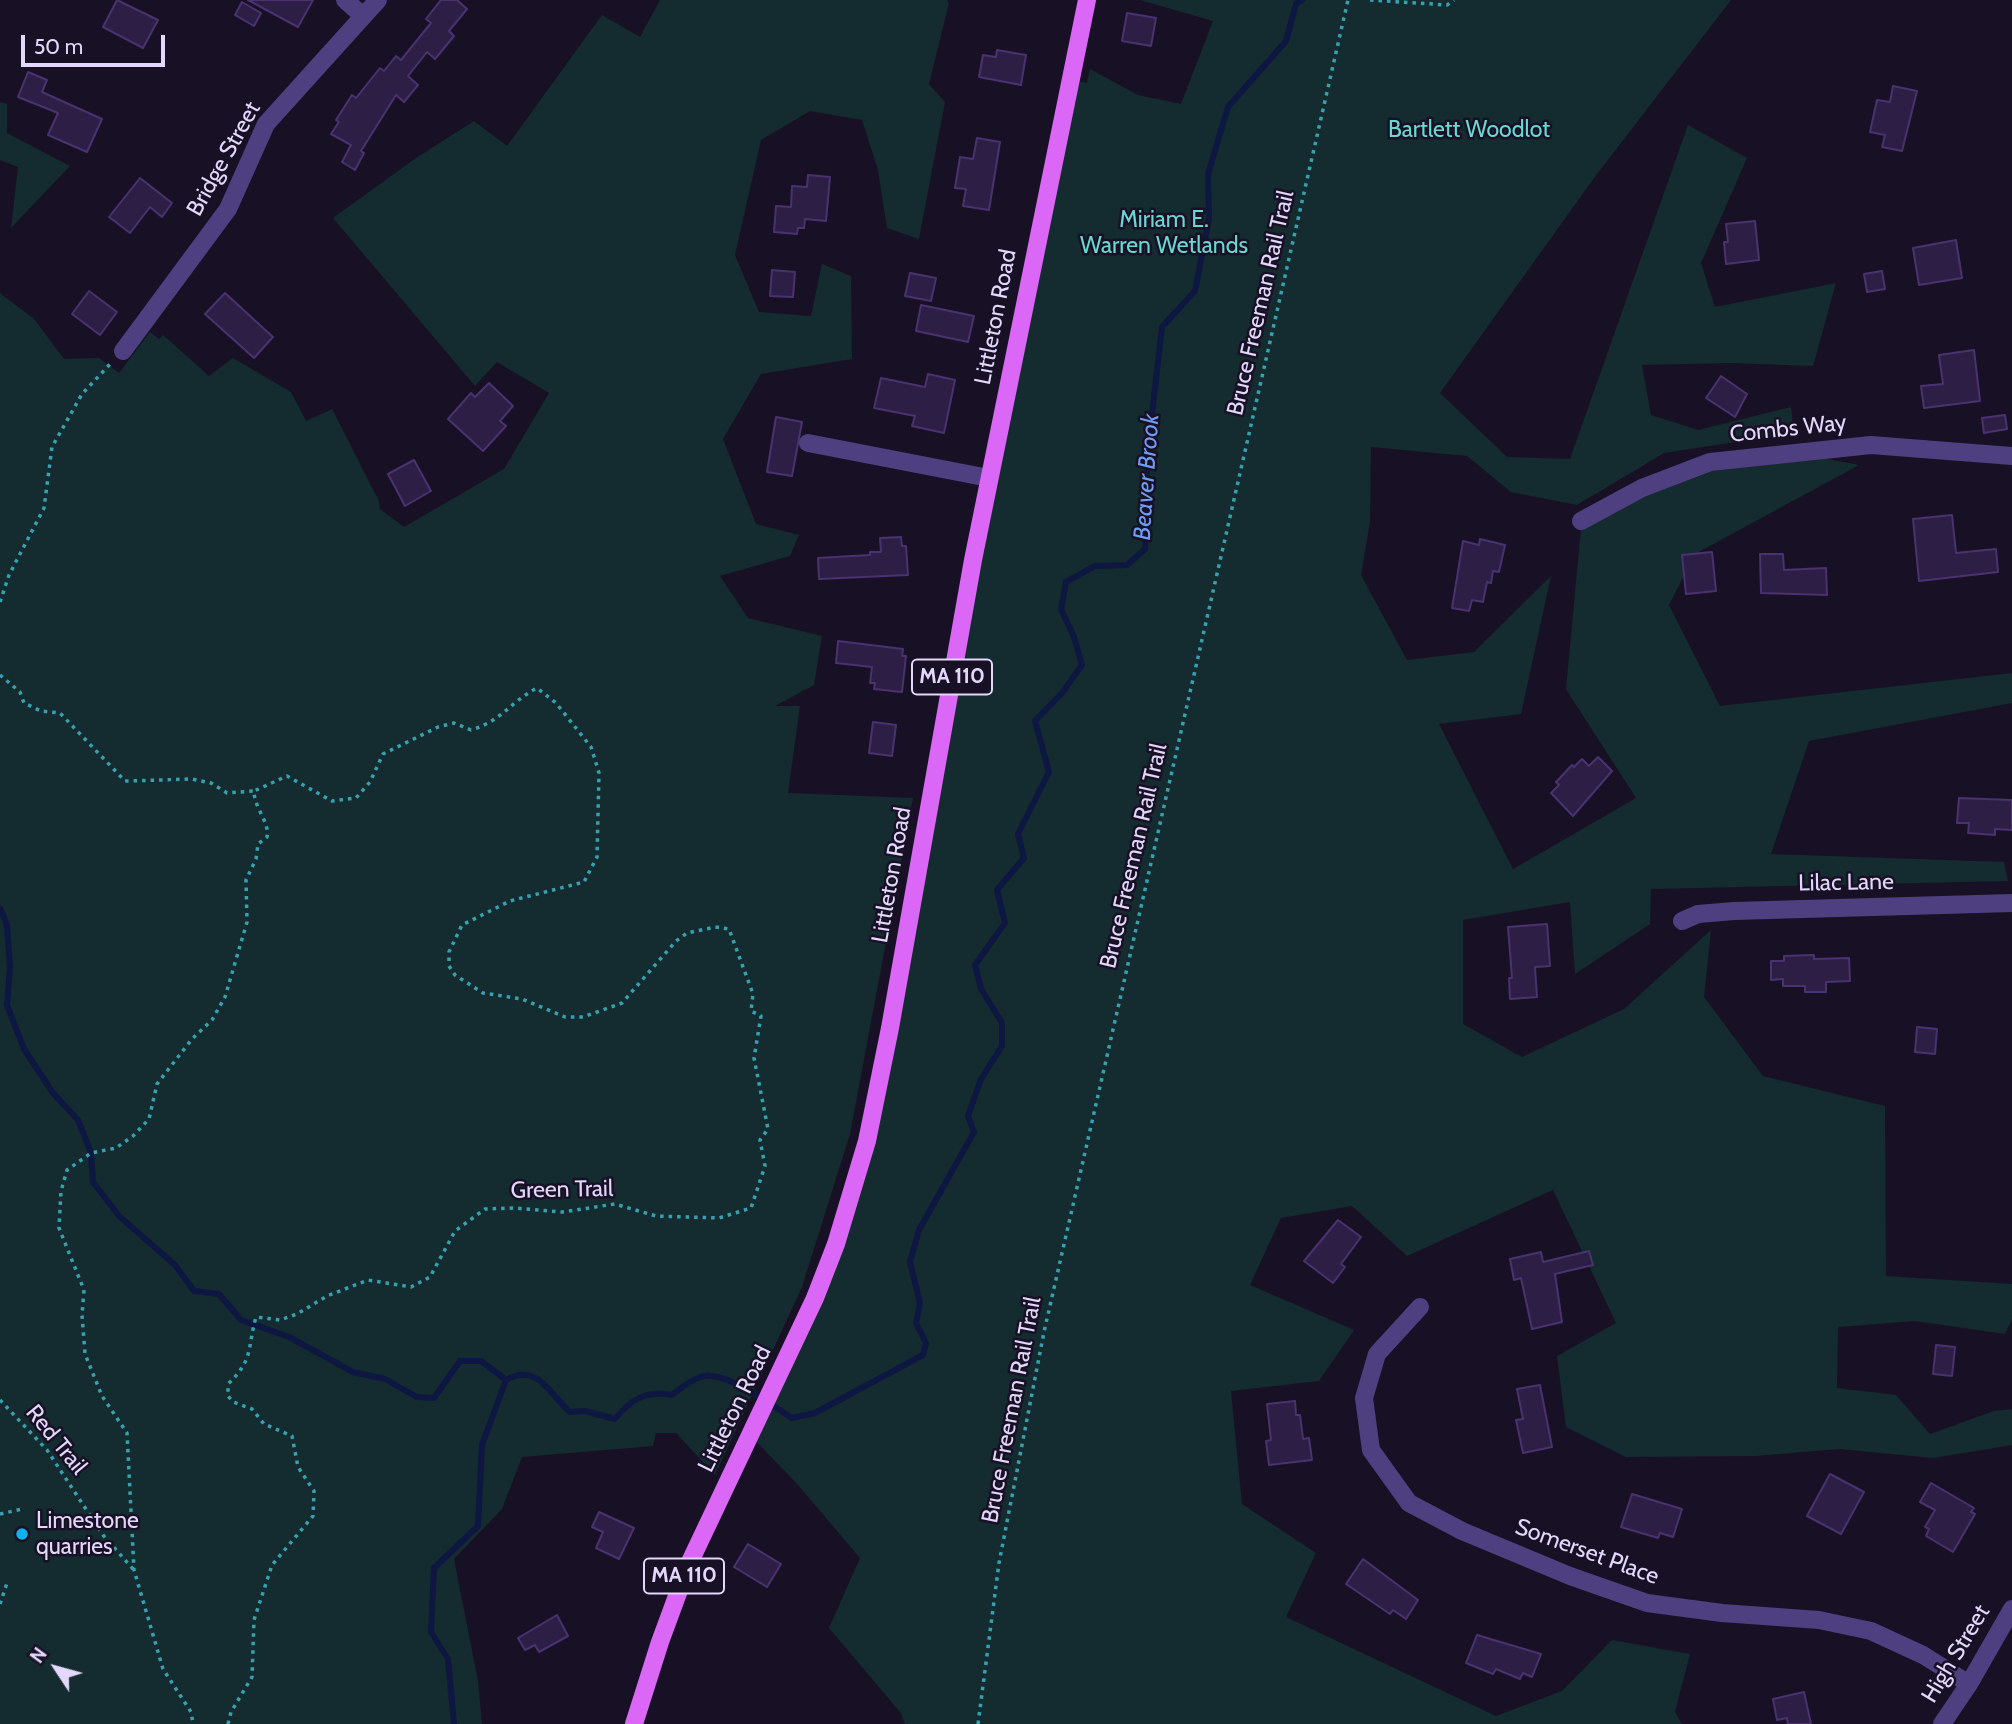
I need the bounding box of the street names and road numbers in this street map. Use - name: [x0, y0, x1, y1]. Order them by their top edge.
- street label: Bridge Street: [181, 97, 267, 221]
- street label: Bruce Freeman Rail Trail: [1222, 188, 1300, 418]
- street label: Littleton Road: [969, 247, 1023, 387]
- street label: Combs Way: [1728, 409, 1848, 449]
- road number: MA 110: [912, 660, 992, 694]
- street label: Bruce Freeman Rail Trail: [1095, 741, 1173, 971]
- street label: Littleton Road: [866, 805, 918, 945]
- street label: Lilac Lane: [1798, 868, 1894, 898]
- street label: Green Trail: [510, 1175, 614, 1205]
- street label: Bruce Freeman Rail Trail: [977, 1295, 1047, 1525]
- street label: Littleton Road: [693, 1341, 777, 1477]
- street label: Red Trail: [20, 1400, 92, 1480]
- street label: Somerset Place: [1511, 1513, 1663, 1591]
- road number: MA 110: [644, 1558, 724, 1594]
- street label: High Street: [1916, 1600, 1996, 1708]

